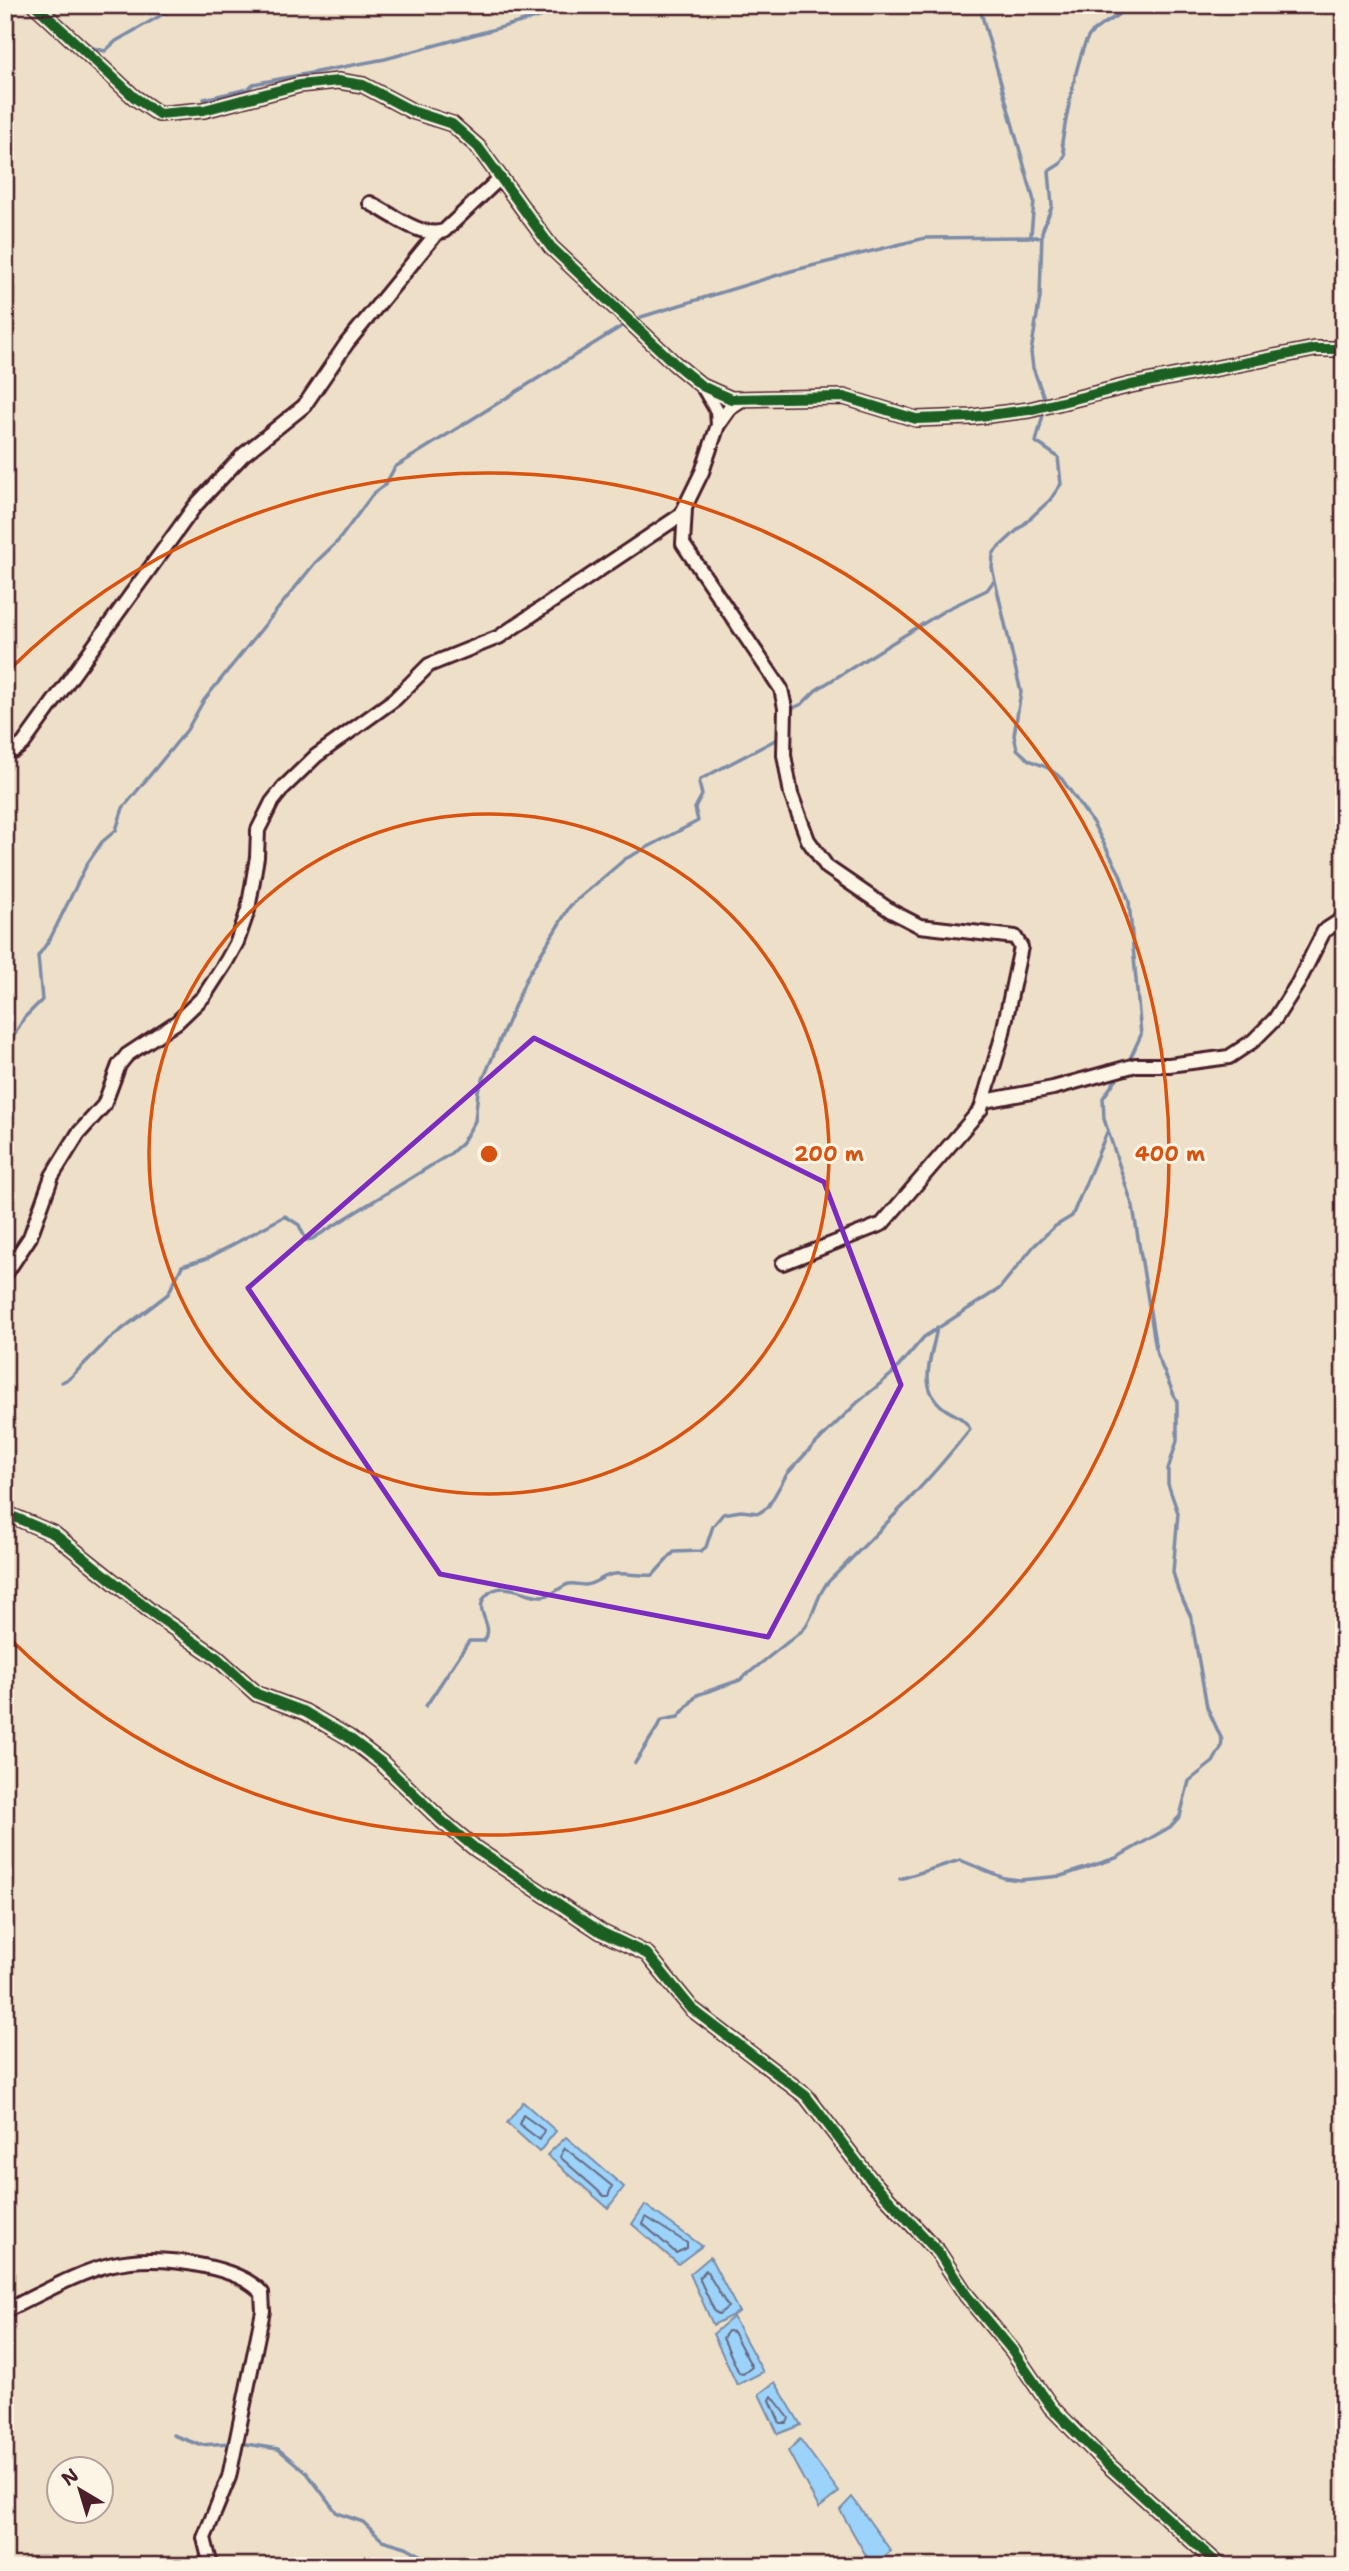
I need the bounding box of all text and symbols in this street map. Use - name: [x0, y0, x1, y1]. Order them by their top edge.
- text: 200 m: [794, 1140, 864, 1168]
- text: 400 m: [1135, 1140, 1205, 1168]
- centre of rings: [477, 1142, 501, 1166]
- north arrow: [46, 2456, 116, 2526]
- text: N: [56, 2463, 83, 2491]

